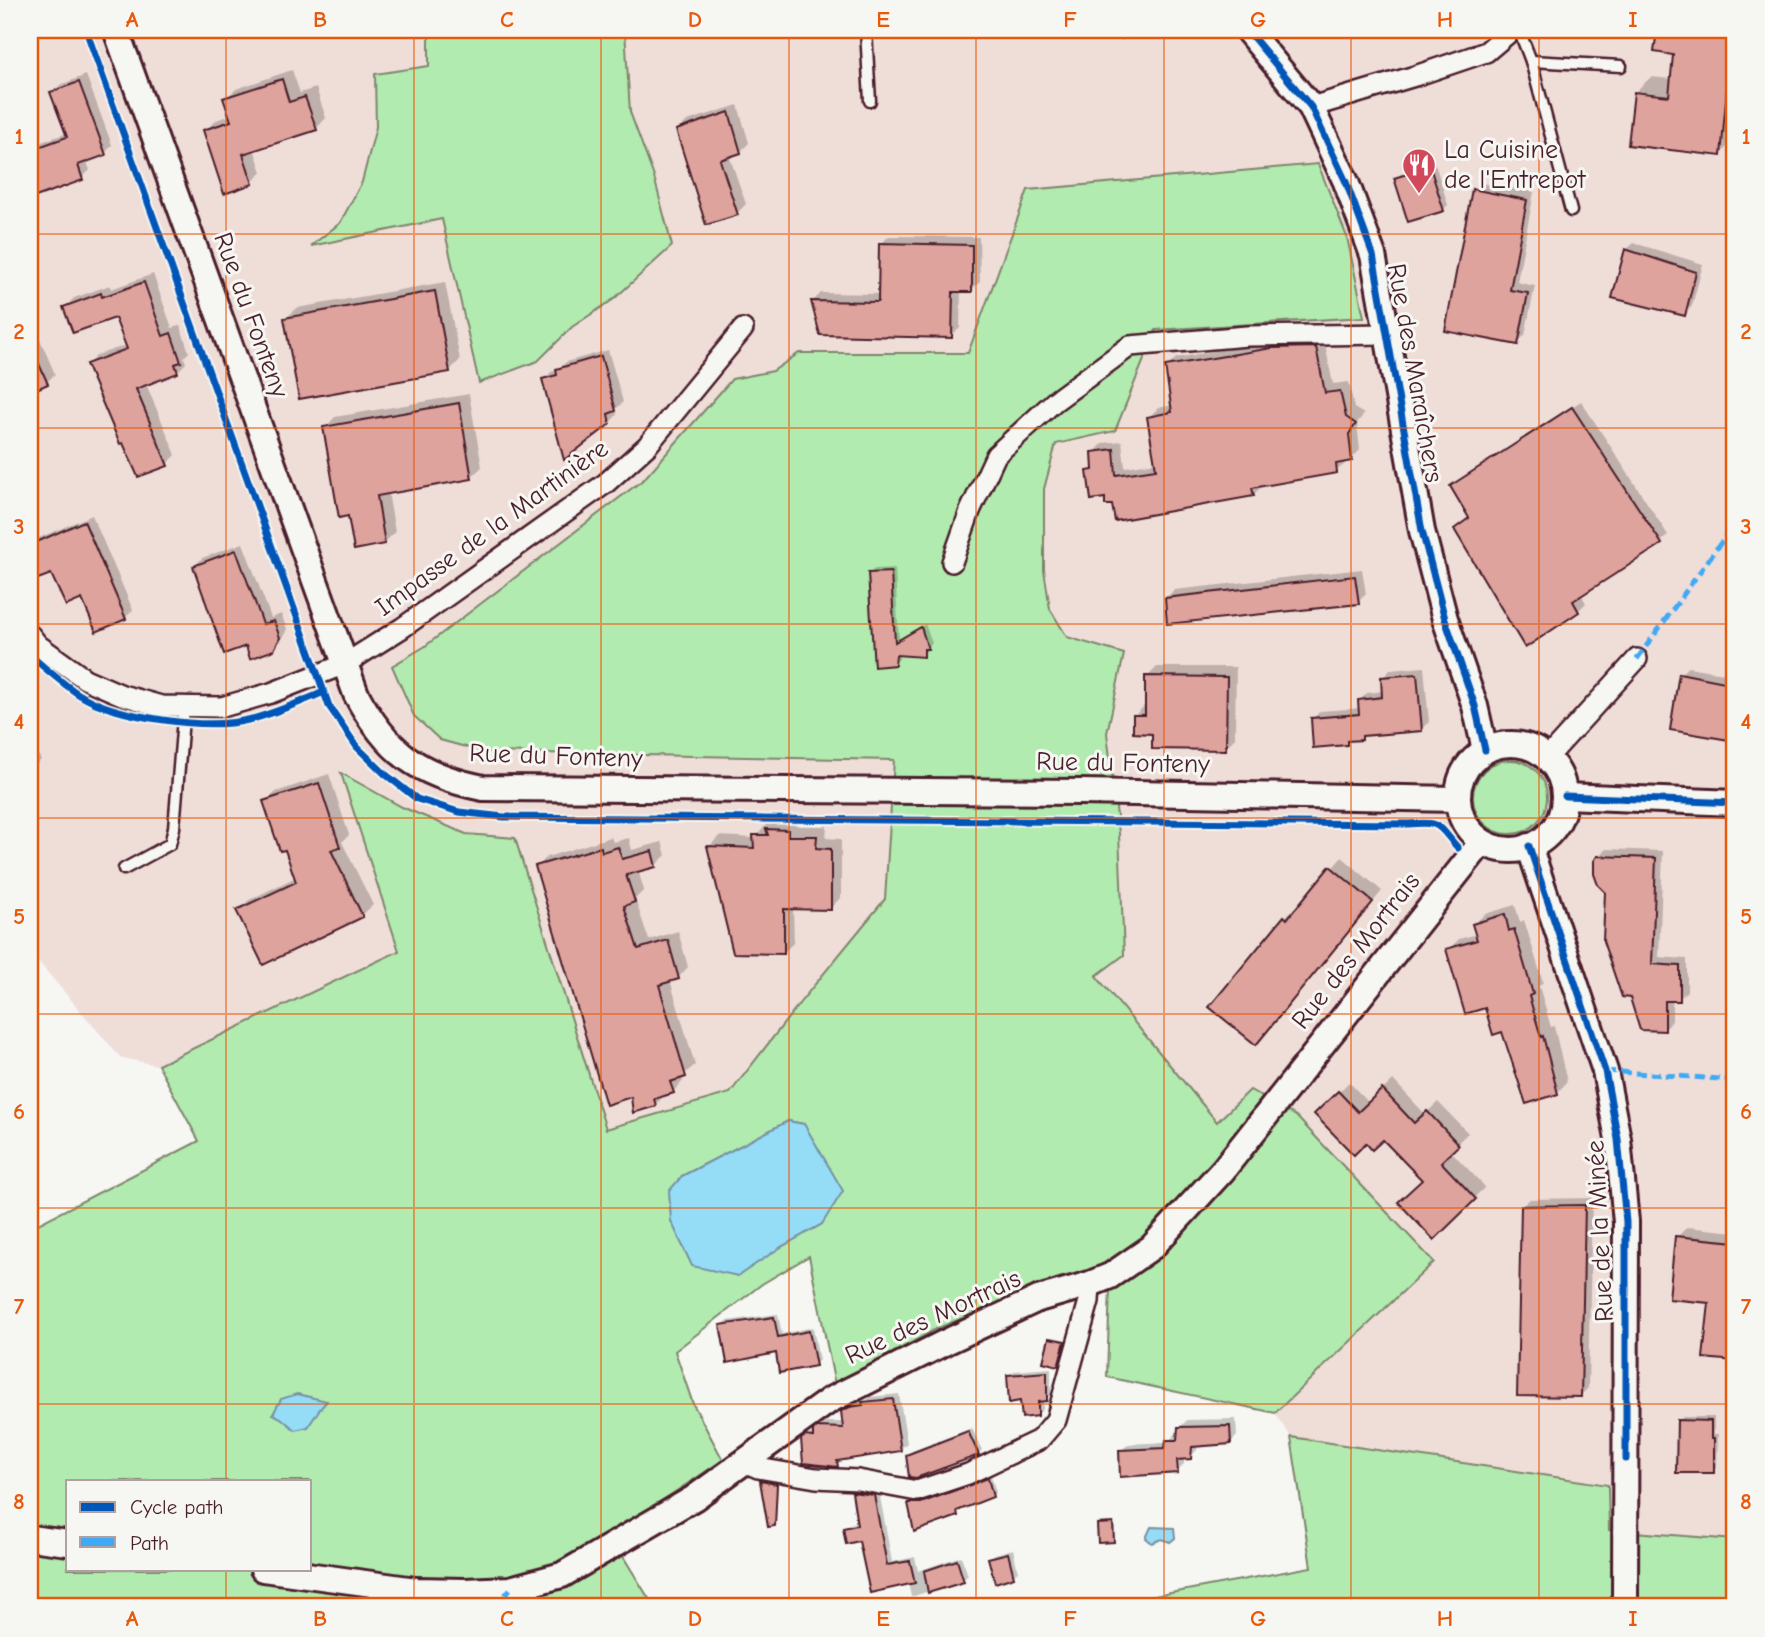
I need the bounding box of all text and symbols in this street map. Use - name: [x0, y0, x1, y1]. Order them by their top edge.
- text: A: [126, 6, 139, 33]
- text: B: [313, 6, 327, 33]
- text: C: [500, 6, 514, 33]
- text: D: [688, 6, 702, 33]
- text: E: [876, 6, 890, 33]
- text: F: [1063, 6, 1077, 33]
- text: G: [1250, 6, 1266, 33]
- text: H: [1437, 6, 1453, 33]
- text: I: [1628, 6, 1638, 33]
- text: 1: [14, 123, 24, 150]
- text: 1: [1741, 123, 1751, 150]
- place label: La Cuisine de l'Entrepot: [1444, 135, 1587, 195]
- restaurant icon: La Cuisine de l'Entrepot: [1400, 146, 1438, 195]
- street label: Rue du Fonteny: [207, 228, 295, 402]
- street label: Rue des Maraîchers: [1381, 261, 1449, 485]
- text: 2: [13, 318, 25, 345]
- text: 2: [1740, 318, 1752, 345]
- street label: Impasse de la Martinière: [370, 433, 614, 623]
- text: 3: [13, 513, 25, 540]
- text: 3: [1740, 513, 1752, 540]
- text: 4: [14, 708, 25, 735]
- text: 4: [1741, 708, 1752, 735]
- street label: Rue du Fonteny: [469, 738, 644, 774]
- street label: Rue du Fonteny: [1036, 746, 1210, 780]
- street label: Rue des Mortrais: [1286, 867, 1426, 1035]
- text: 5: [13, 903, 25, 930]
- text: 5: [1740, 903, 1752, 930]
- text: 6: [13, 1098, 25, 1125]
- text: 6: [1740, 1098, 1752, 1125]
- street label: Rue de la Minée: [1580, 1139, 1620, 1323]
- street label: Rue des Mortrais: [841, 1263, 1025, 1371]
- text: 7: [14, 1293, 25, 1320]
- text: 7: [1741, 1293, 1752, 1320]
- legend: [66, 1480, 312, 1570]
- text: 8: [13, 1488, 25, 1515]
- text: 8: [1740, 1488, 1752, 1515]
- text: Cycle path: [130, 1495, 223, 1519]
- text: Path: [130, 1531, 169, 1555]
- text: A: [126, 1605, 139, 1632]
- text: B: [313, 1605, 327, 1632]
- text: C: [500, 1605, 514, 1632]
- text: D: [688, 1605, 702, 1632]
- text: E: [876, 1605, 890, 1632]
- text: F: [1063, 1605, 1077, 1632]
- text: G: [1250, 1605, 1266, 1632]
- text: H: [1437, 1605, 1453, 1632]
- text: I: [1628, 1605, 1638, 1632]

